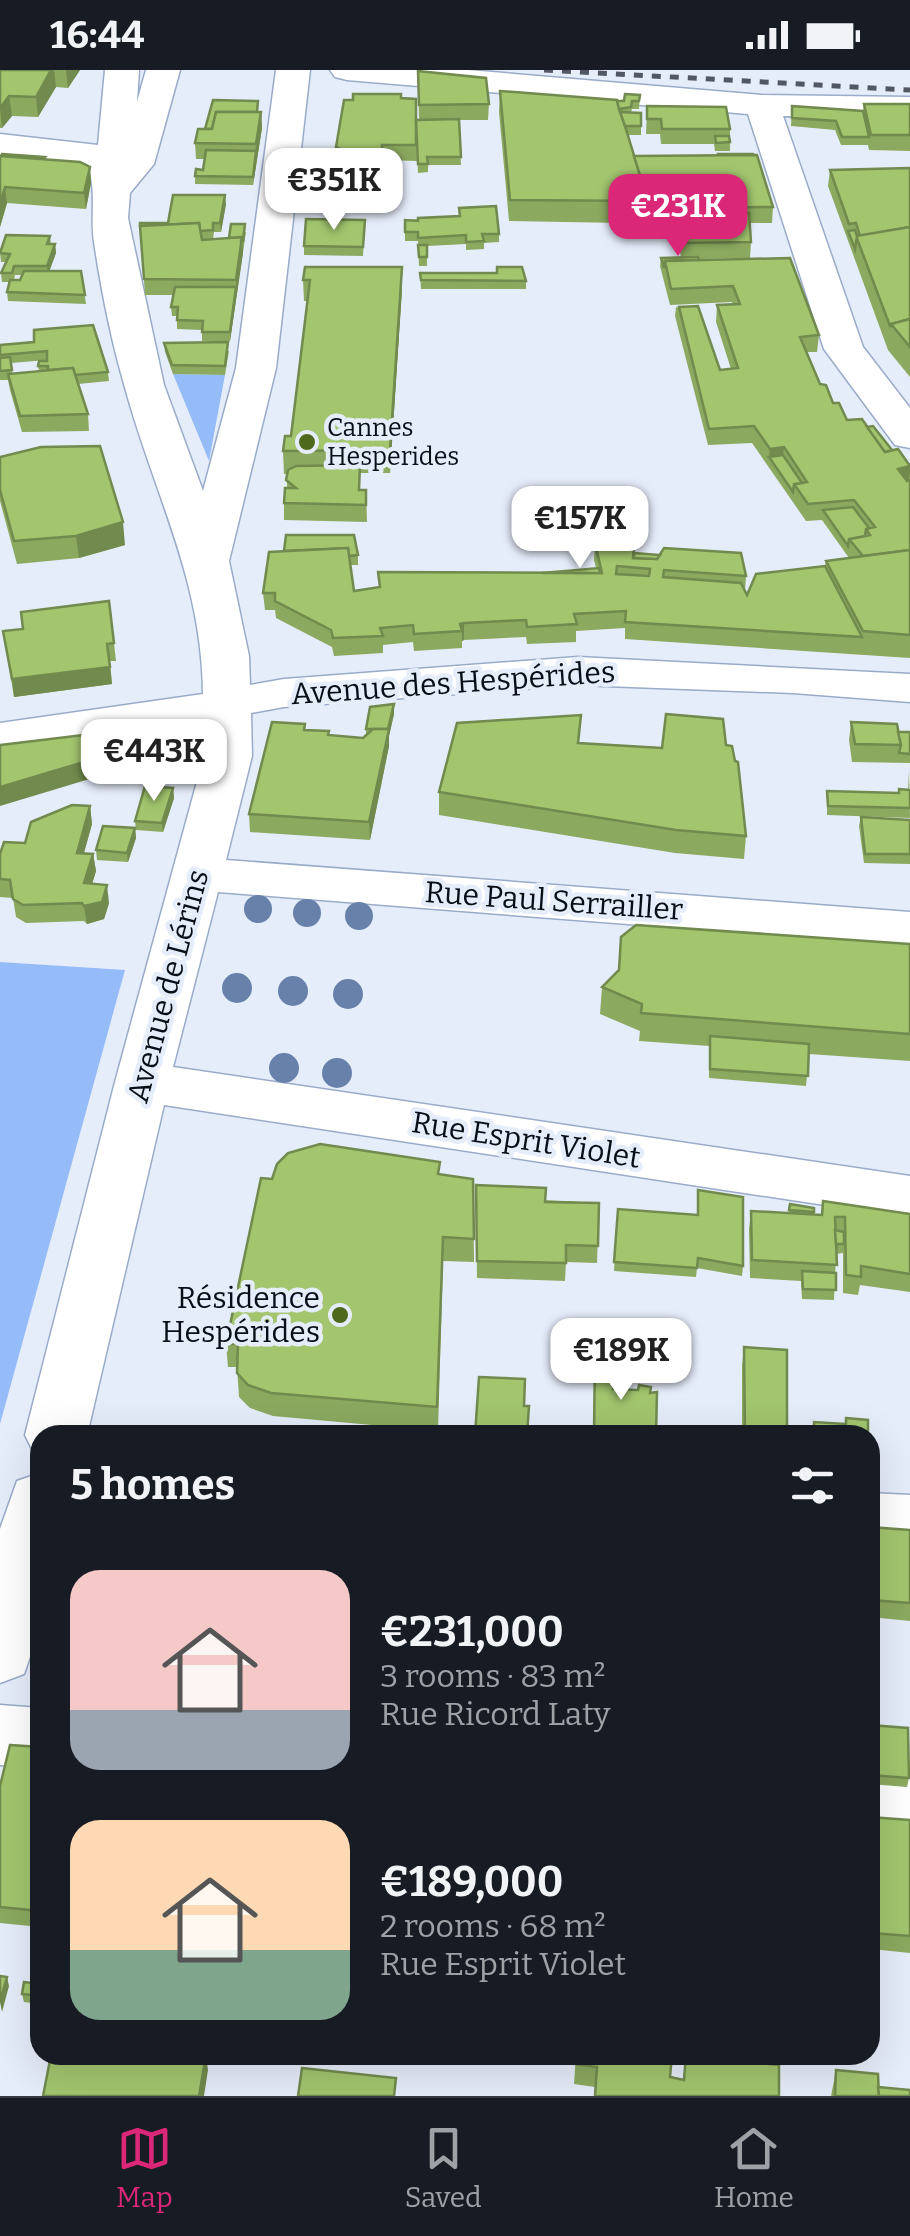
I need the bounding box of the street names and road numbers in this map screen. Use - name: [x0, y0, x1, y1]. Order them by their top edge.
- street label: Avenue des Hespérides: [290, 654, 616, 712]
- street label: Avenue de Lérins: [120, 866, 216, 1106]
- street label: Rue Paul Serrailler: [424, 874, 684, 928]
- street label: Rue Esprit Violet: [409, 1104, 643, 1176]

